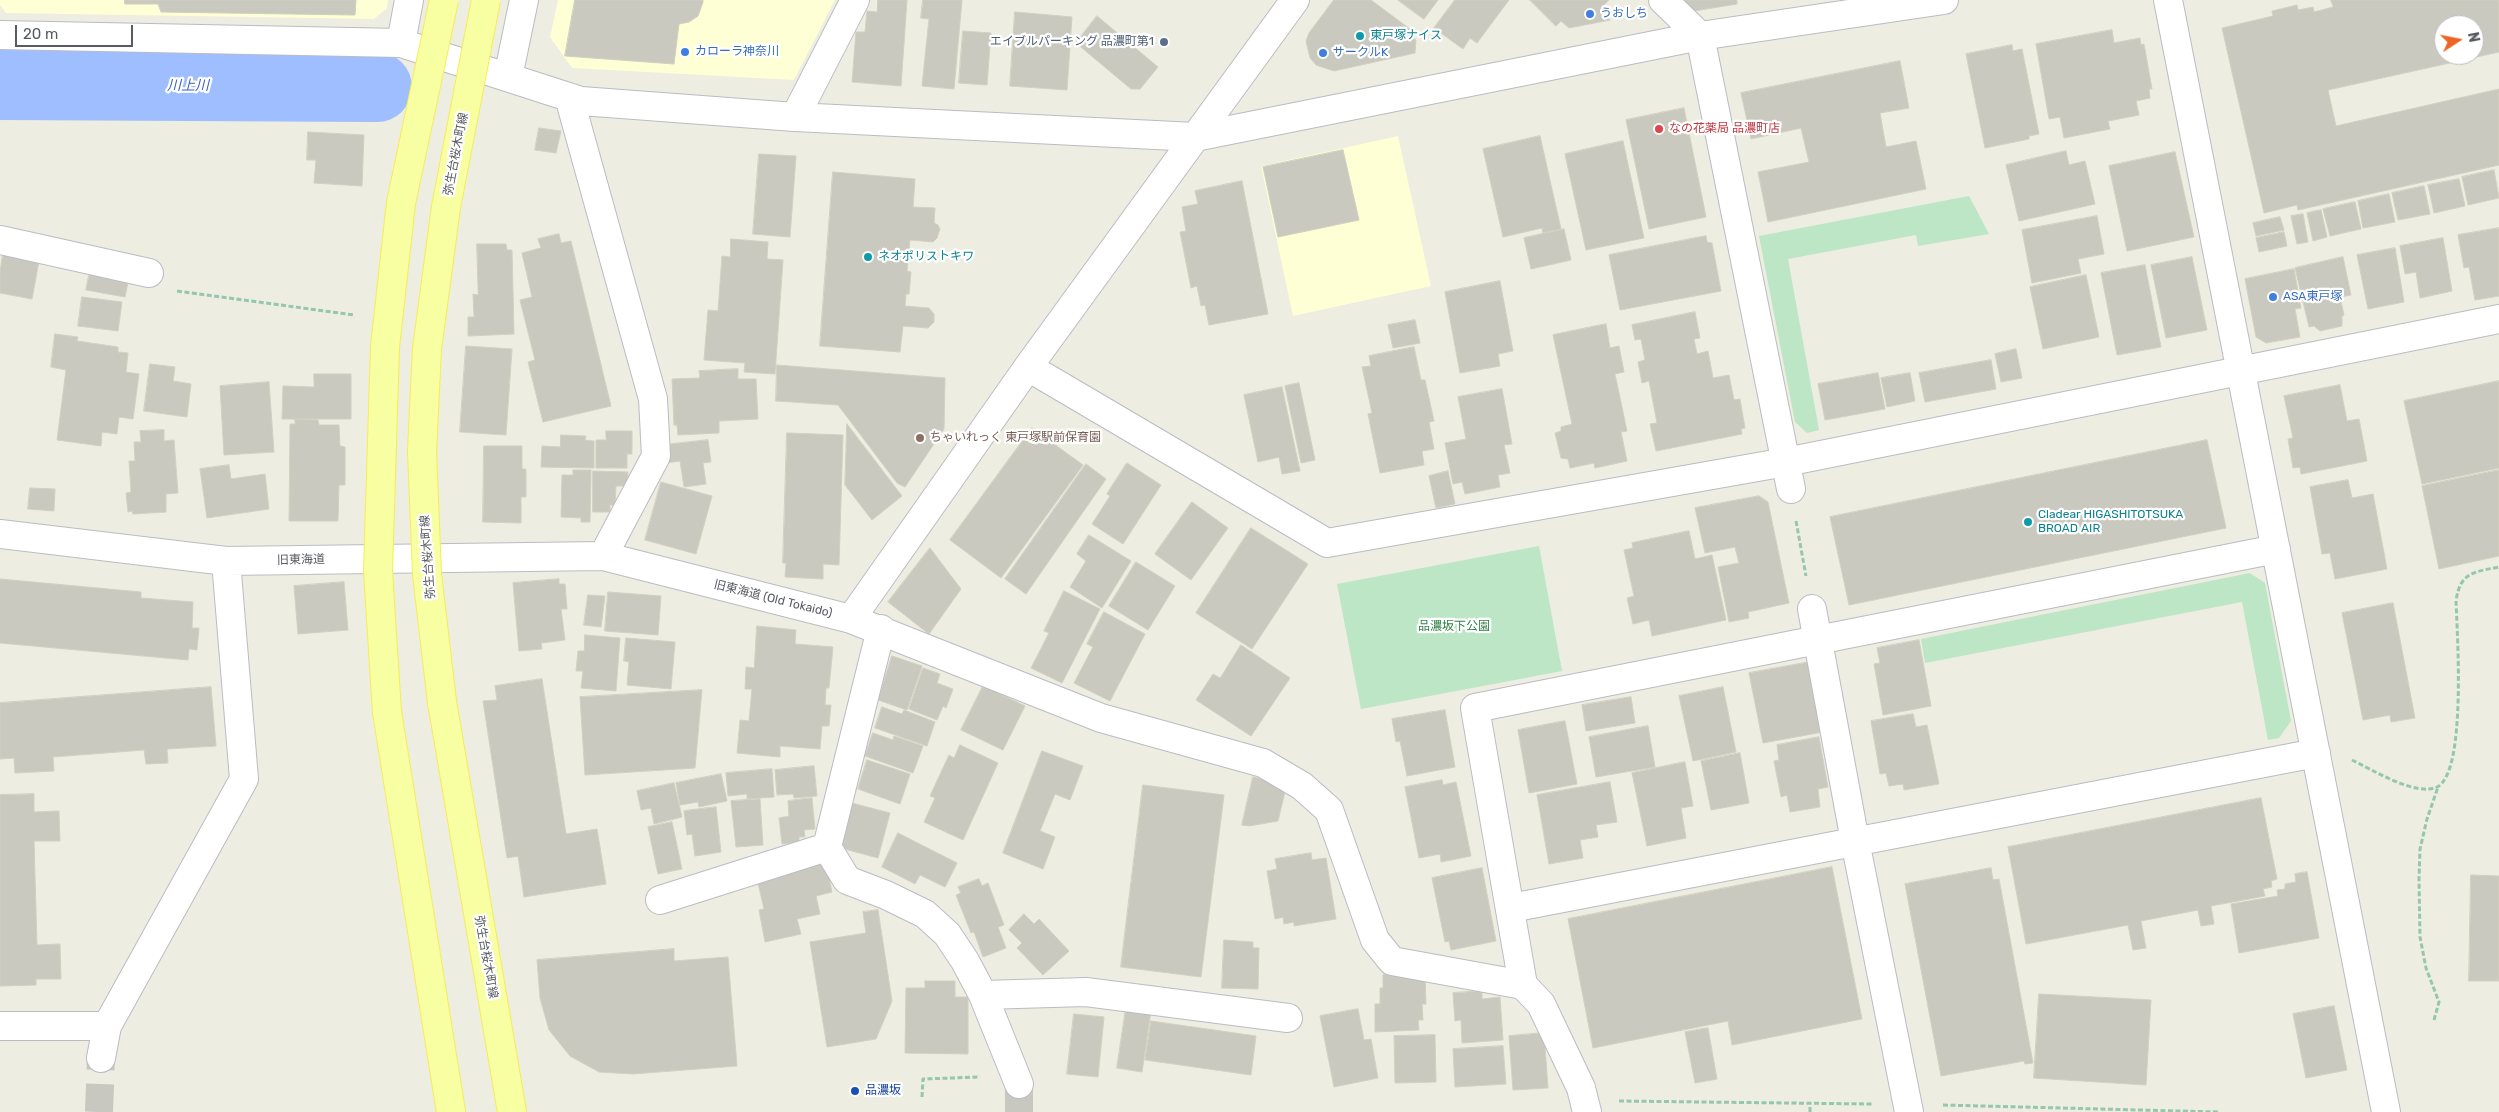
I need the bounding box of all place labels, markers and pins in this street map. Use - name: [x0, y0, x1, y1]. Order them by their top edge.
- place label: うおしち: [1600, 7, 1648, 21]
- marker: うおしち: [1584, 8, 1596, 20]
- place label: 東戸塚ナイス: [1370, 29, 1442, 43]
- marker: 東戸塚ナイス: [1354, 30, 1366, 42]
- place label: エイブルパーキング 品濃町第1: [990, 35, 1154, 49]
- marker: エイブルパーキング 品濃町第1: [1158, 36, 1170, 48]
- place label: カローラ神奈川: [695, 45, 779, 59]
- marker: カローラ神奈川: [679, 46, 691, 58]
- place label: サークルK: [1333, 46, 1388, 60]
- marker: サークルK: [1317, 47, 1329, 59]
- place label: なの花薬局 品濃町店: [1669, 122, 1780, 136]
- marker: なの花薬局 品濃町店: [1653, 123, 1665, 135]
- place label: ネオポリストキワ: [878, 250, 974, 264]
- marker: ネオポリストキワ: [862, 251, 874, 263]
- place label: ASA東戸塚: [2283, 290, 2342, 304]
- marker: ASA東戸塚: [2267, 291, 2279, 303]
- place label: ちゃいれっく 東戸塚駅前保育園: [930, 431, 1101, 445]
- marker: ちゃいれっく 東戸塚駅前保育園: [914, 432, 926, 444]
- place label: Cladear HIGASHITOTSUKA BROAD AIR: [2038, 508, 2183, 536]
- marker: Cladear HIGASHITOTSUKA BROAD AIR: [2022, 516, 2034, 528]
- place label: 品濃坂: [865, 1084, 901, 1098]
- marker: 品濃坂: [849, 1085, 861, 1097]

